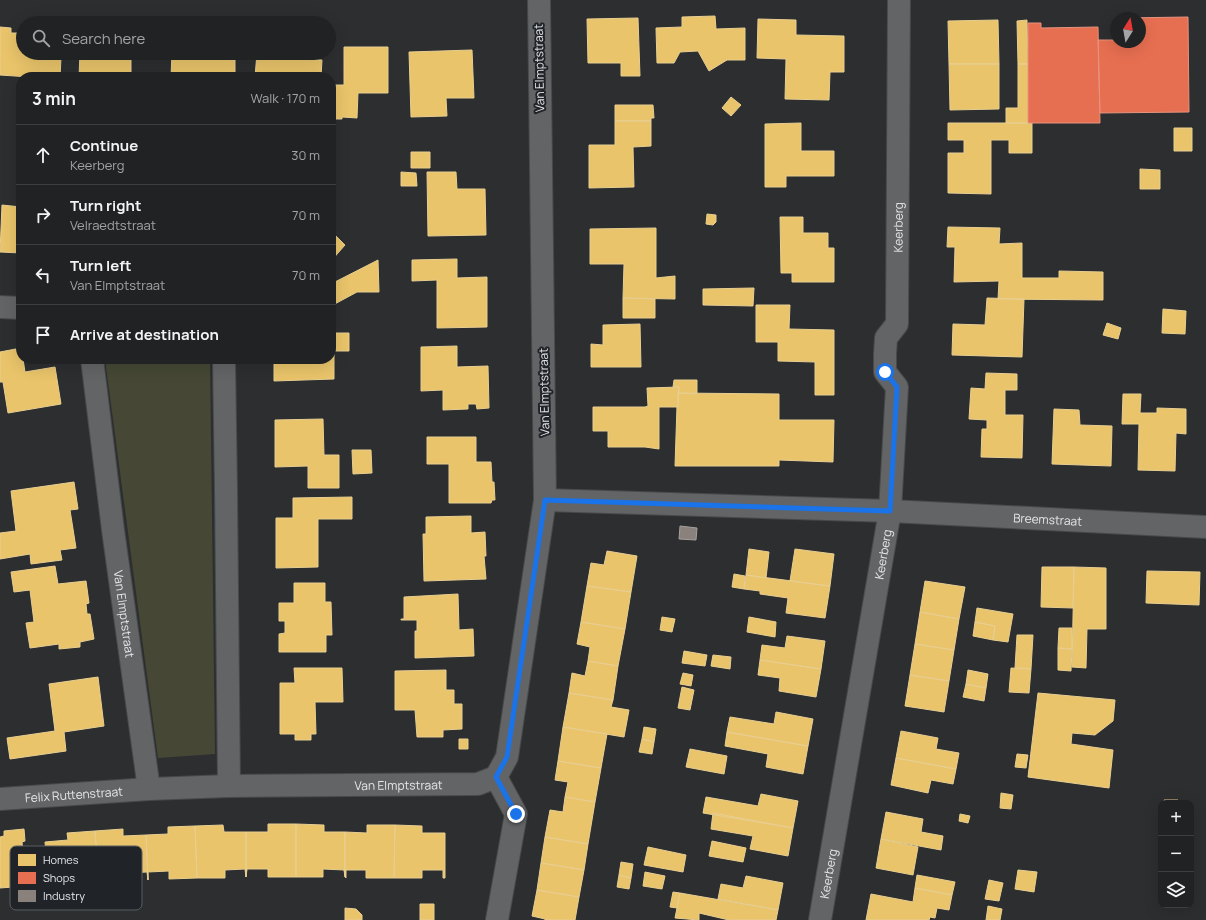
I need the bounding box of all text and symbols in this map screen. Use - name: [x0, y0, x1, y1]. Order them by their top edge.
- north arrow: [1110, 12, 1146, 48]
- search box: [16, 16, 336, 60]
- street label: Van Elmptstraat: [530, 24, 548, 112]
- icon: search: [30, 27, 52, 49]
- text: Search here: [62, 28, 145, 49]
- text: 3 min: [32, 87, 76, 110]
- text: Walk · 170 m: [250, 89, 320, 107]
- text: Continue: [70, 135, 138, 156]
- icon: ahead: [32, 144, 54, 166]
- text: 30 m: [291, 146, 320, 164]
- text: Keerberg: [70, 156, 125, 174]
- text: Turn right: [70, 195, 141, 216]
- street label: Keerberg: [889, 202, 906, 252]
- icon: right: [32, 204, 54, 226]
- text: 70 m: [292, 206, 320, 224]
- text: Velraedtstraat: [70, 216, 156, 234]
- text: Turn left: [70, 255, 132, 276]
- icon: left: [32, 264, 54, 286]
- text: 70 m: [292, 266, 320, 284]
- text: Van Elmptstraat: [70, 276, 165, 294]
- icon: arrive: [32, 324, 54, 346]
- text: Arrive at destination: [70, 324, 219, 345]
- street label: Van Elmptstraat: [535, 348, 553, 436]
- route start: [876, 363, 894, 381]
- street label: Breemstraat: [1013, 509, 1083, 529]
- street label: Keerberg: [870, 528, 895, 581]
- street label: Van Elmptstraat: [110, 569, 139, 659]
- street label: Van Elmptstraat: [355, 776, 443, 793]
- street label: Felix Ruttenstraat: [24, 782, 124, 806]
- map controls: [1158, 800, 1194, 908]
- button: +: [1158, 800, 1194, 836]
- route end: [507, 805, 525, 823]
- button: −: [1158, 836, 1194, 872]
- legend: [10, 846, 142, 910]
- street label: Keerberg: [815, 847, 841, 900]
- text: Homes: [43, 852, 79, 867]
- text: Shops: [43, 870, 75, 885]
- button: layers: [1158, 872, 1194, 908]
- text: Industry: [43, 888, 85, 903]

